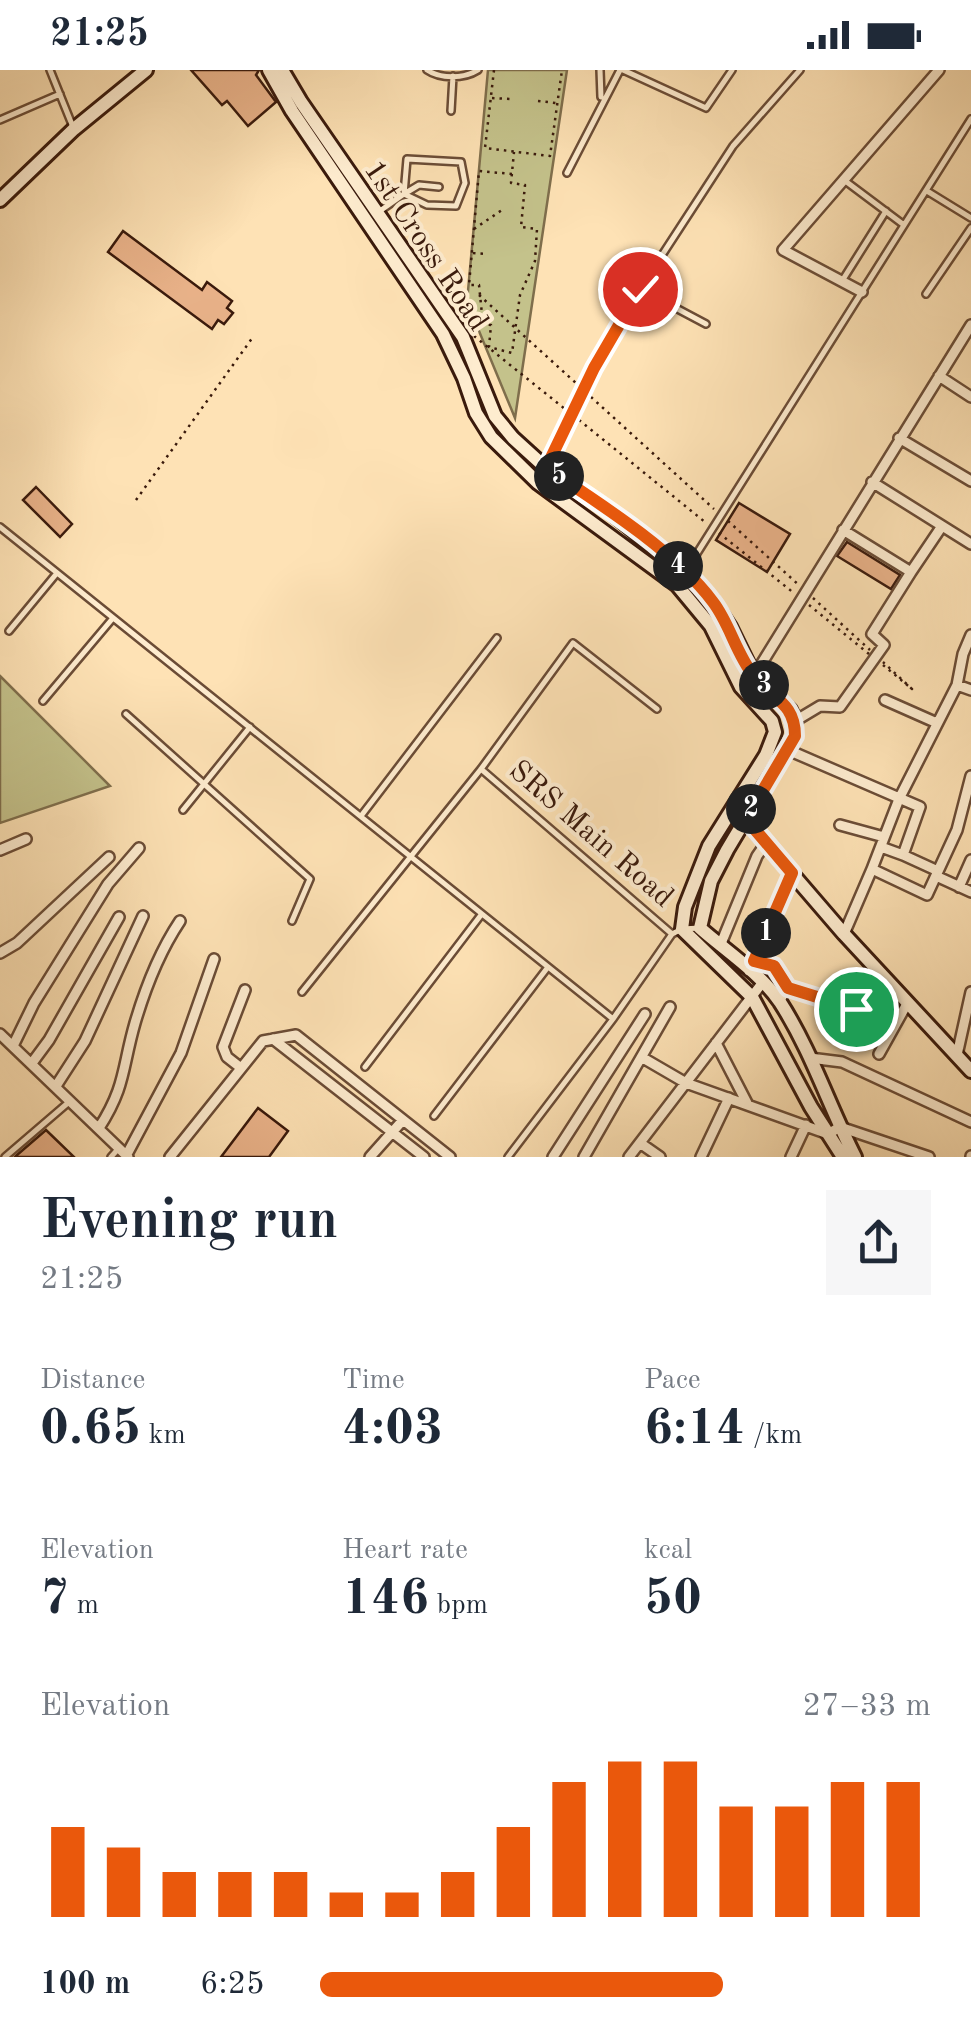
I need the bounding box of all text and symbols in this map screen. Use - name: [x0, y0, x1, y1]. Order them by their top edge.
- text: 21:25: [50, 16, 149, 54]
- street label: 1st Cross Road: [358, 156, 493, 337]
- pin: [598, 247, 683, 332]
- icon: check: [613, 262, 668, 317]
- pin: 5: [534, 451, 584, 501]
- text: 5: [551, 462, 567, 490]
- pin: 4: [653, 541, 703, 591]
- text: 4: [670, 552, 686, 580]
- pin: 3: [739, 660, 789, 710]
- text: 3: [756, 671, 772, 699]
- street label: SRS Main Road: [503, 755, 678, 914]
- pin: 2: [726, 784, 776, 834]
- text: 2: [743, 795, 759, 823]
- pin: 1: [741, 908, 791, 958]
- text: 1: [758, 919, 774, 947]
- pin: [814, 967, 899, 1052]
- icon: arrive: [829, 982, 884, 1037]
- button: share: [826, 1190, 931, 1295]
- text: Evening run: [40, 1195, 338, 1250]
- text: 21:25: [40, 1264, 123, 1296]
- text: Distance: [40, 1367, 145, 1395]
- text: Time: [342, 1367, 405, 1395]
- text: Pace: [644, 1367, 701, 1395]
- text: 0.65: [40, 1405, 141, 1455]
- text: 4:03: [342, 1405, 443, 1455]
- text: 6:14: [644, 1405, 745, 1455]
- text: km: [141, 1422, 186, 1450]
- text: /km: [745, 1422, 802, 1450]
- text: Elevation: [40, 1537, 154, 1565]
- text: Heart rate: [342, 1537, 468, 1565]
- text: kcal: [644, 1537, 692, 1565]
- text: 7: [40, 1575, 69, 1625]
- text: 146: [342, 1575, 429, 1625]
- text: 50: [644, 1575, 702, 1625]
- text: m: [69, 1592, 99, 1620]
- text: bpm: [429, 1592, 488, 1620]
- text: Elevation: [40, 1691, 170, 1723]
- text: 27–33 m: [803, 1691, 931, 1723]
- text: 100 m: [40, 1969, 130, 2001]
- text: 6:25: [200, 1969, 265, 2001]

